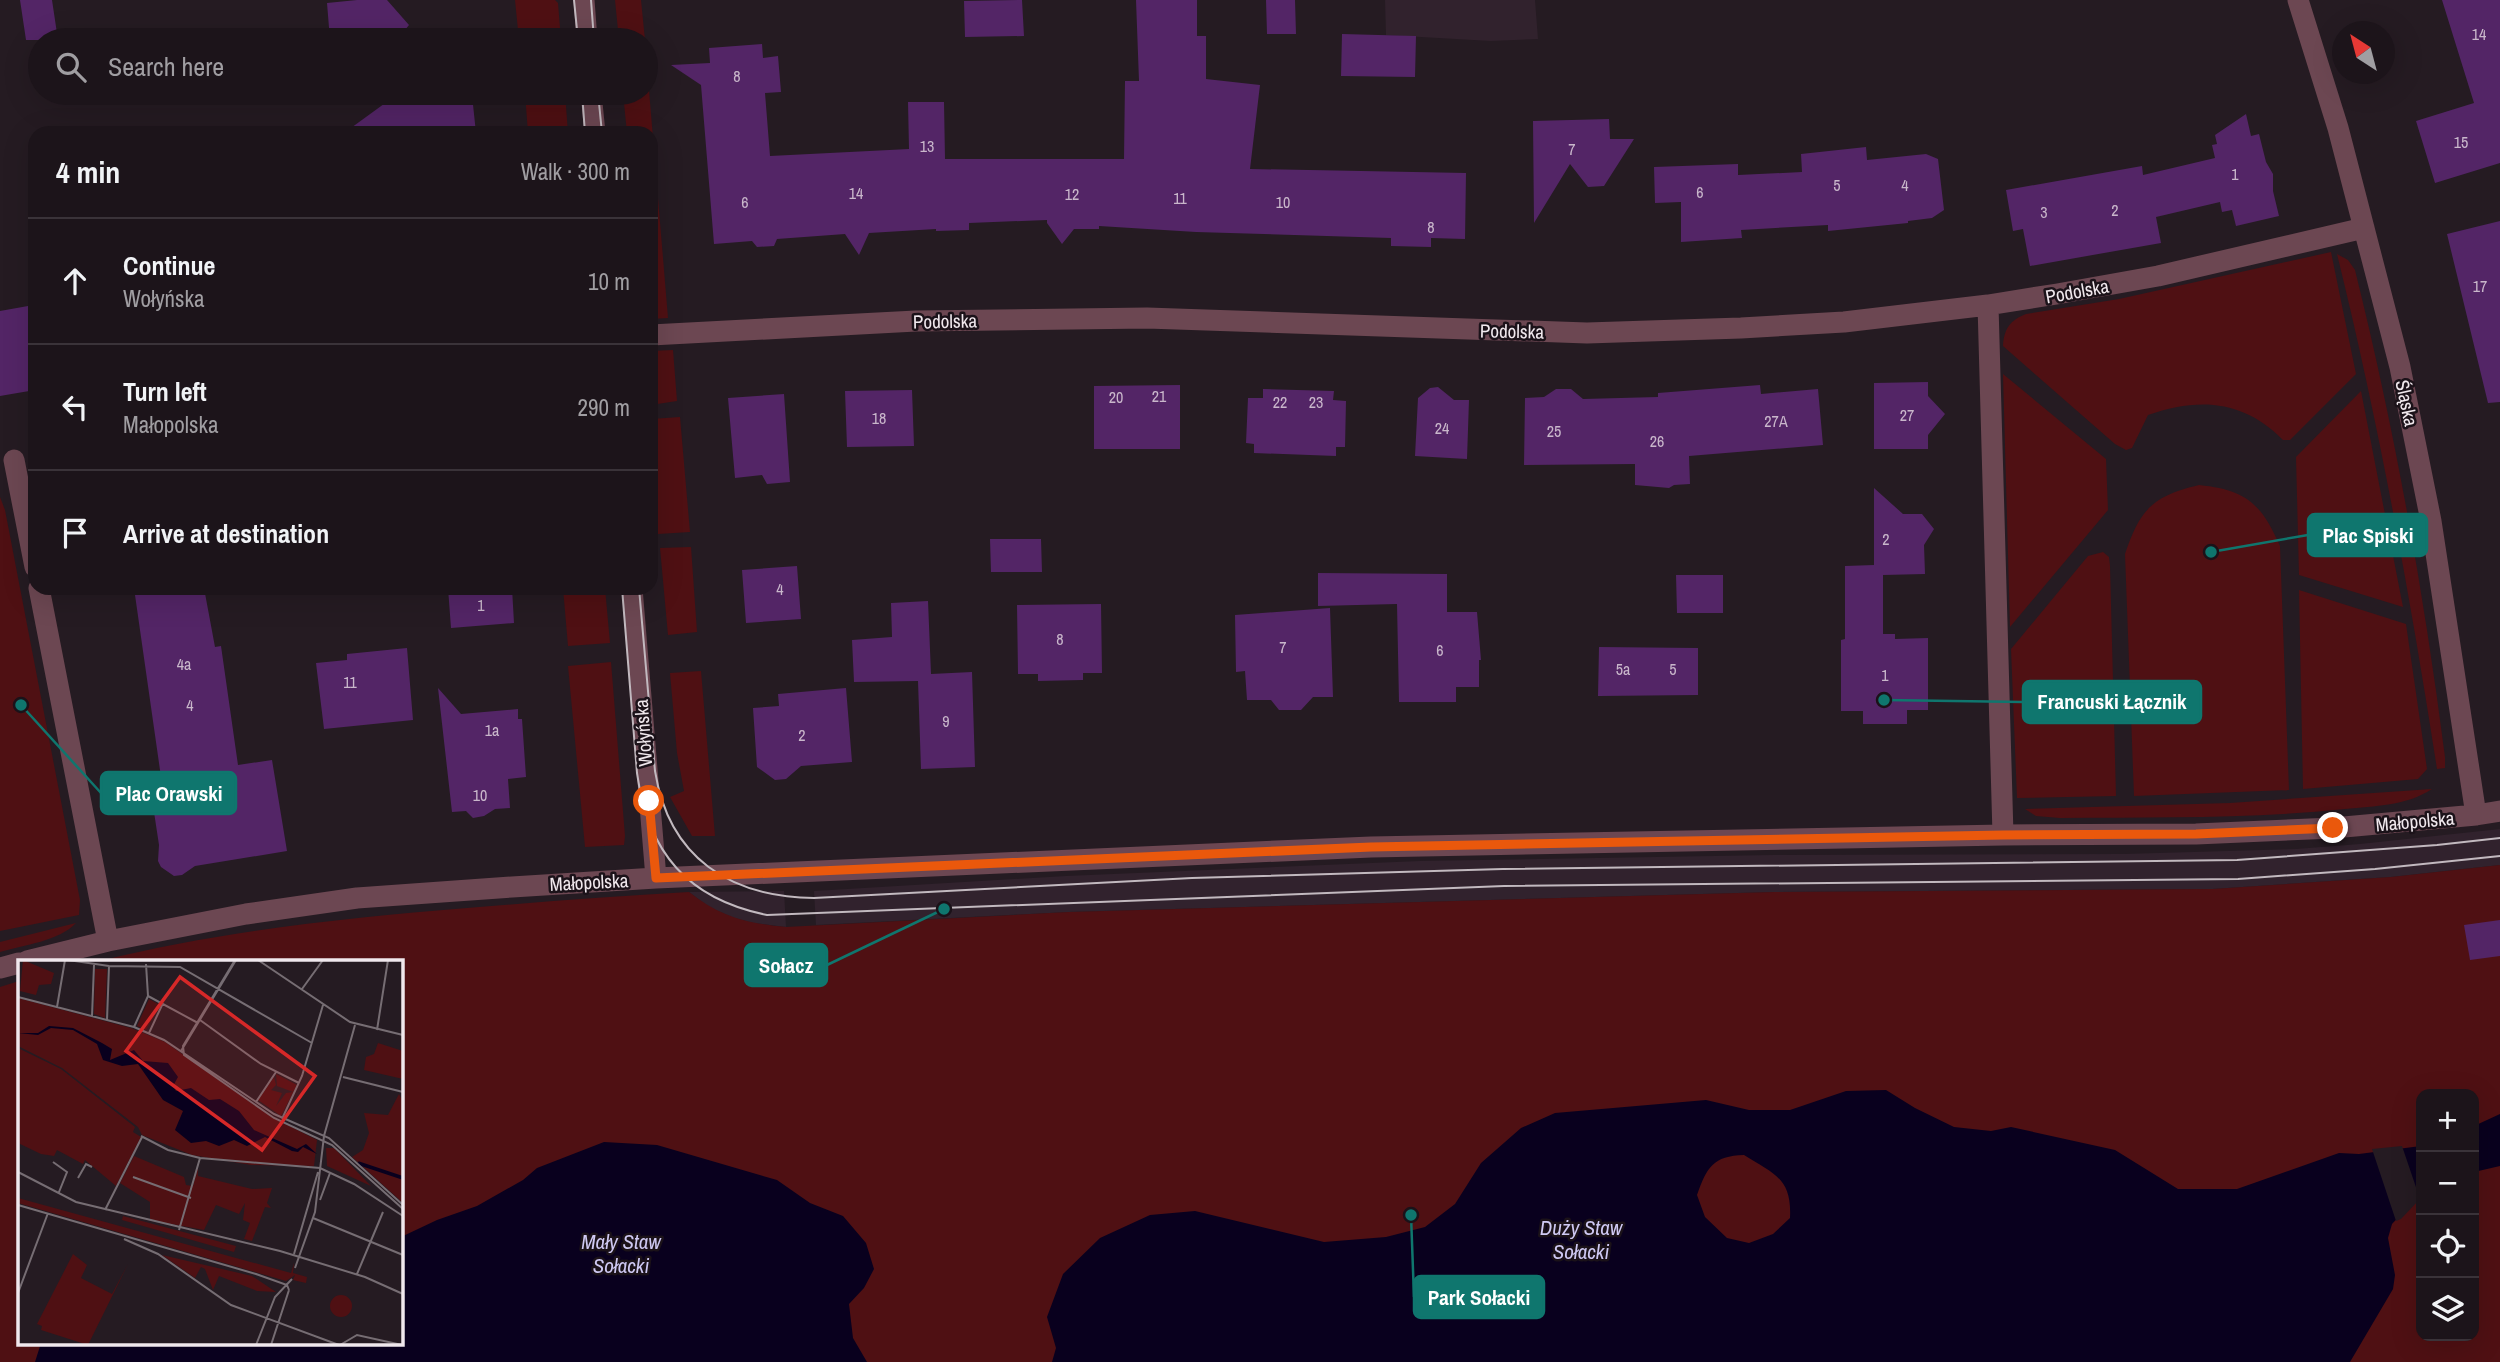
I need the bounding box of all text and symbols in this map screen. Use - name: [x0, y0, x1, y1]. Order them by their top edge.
- north arrow: [2332, 21, 2395, 84]
- house number: 14: [2472, 23, 2486, 45]
- search box: [28, 28, 658, 105]
- icon: search: [52, 48, 90, 86]
- text: Search here: [108, 49, 224, 84]
- house number: 8: [733, 65, 741, 87]
- house number: 15: [2454, 131, 2468, 153]
- house number: 13: [920, 135, 934, 157]
- house number: 7: [1568, 138, 1576, 160]
- text: 4 min: [56, 152, 120, 192]
- text: Walk · 300 m: [521, 156, 630, 187]
- house number: 1: [2231, 163, 2239, 185]
- house number: 5: [1833, 174, 1841, 196]
- house number: 4: [1901, 174, 1909, 196]
- house number: 6: [1696, 181, 1704, 203]
- house number: 14: [849, 182, 863, 204]
- house number: 12: [1065, 183, 1079, 205]
- house number: 11: [1173, 187, 1188, 209]
- house number: 6: [741, 191, 749, 213]
- house number: 10: [1276, 191, 1290, 213]
- house number: 2: [2111, 199, 2119, 221]
- house number: 3: [2040, 201, 2048, 223]
- house number: 8: [1427, 216, 1435, 238]
- text: Continue: [123, 248, 215, 283]
- icon: ahead: [56, 262, 94, 300]
- text: 10 m: [588, 266, 630, 297]
- street label: Podolska: [2043, 273, 2111, 309]
- house number: 17: [2473, 275, 2487, 297]
- text: Wołyńska: [123, 283, 204, 314]
- street label: Podolska: [913, 307, 978, 335]
- street label: Podolska: [1480, 317, 1545, 345]
- text: Turn left: [123, 374, 207, 409]
- street label: Śląska: [2389, 377, 2425, 429]
- house number: 21: [1152, 385, 1167, 407]
- house number: 20: [1109, 386, 1123, 408]
- icon: left: [56, 388, 94, 426]
- house number: 22: [1273, 391, 1287, 413]
- house number: 23: [1309, 391, 1323, 413]
- text: 290 m: [578, 392, 630, 423]
- house number: 27: [1900, 404, 1914, 426]
- house number: 18: [872, 407, 886, 429]
- text: Małopolska: [123, 409, 218, 440]
- house number: 27A: [1764, 410, 1788, 432]
- house number: 24: [1435, 417, 1449, 439]
- house number: 25: [1547, 420, 1561, 442]
- house number: 26: [1650, 430, 1664, 452]
- icon: arrive: [56, 514, 94, 552]
- callout: Plac Spiski: [2308, 514, 2427, 556]
- text: Arrive at destination: [123, 516, 329, 551]
- text: Plac Spiski: [2323, 521, 2413, 550]
- house number: 2: [1882, 528, 1890, 550]
- house number: 4: [776, 578, 784, 600]
- house number: 1: [477, 594, 485, 616]
- house number: 8: [1056, 628, 1064, 650]
- house number: 7: [1279, 636, 1287, 658]
- house number: 6: [1436, 639, 1444, 661]
- house number: 4a: [177, 653, 192, 675]
- house number: 5a: [1616, 658, 1631, 680]
- house number: 5: [1669, 658, 1677, 680]
- house number: 1: [1881, 664, 1889, 686]
- house number: 11: [343, 671, 358, 693]
- callout: Francuski Łącznik: [2023, 681, 2201, 723]
- text: Francuski Łącznik: [2037, 687, 2187, 716]
- house number: 4: [186, 694, 194, 716]
- street label: Wołyńska: [628, 698, 658, 767]
- house number: 9: [942, 710, 950, 732]
- house number: 1a: [485, 719, 500, 741]
- house number: 2: [798, 724, 806, 746]
- callout: Plac Orawski: [101, 772, 236, 814]
- text: Plac Orawski: [115, 779, 223, 808]
- house number: 10: [473, 784, 487, 806]
- route start: [633, 785, 664, 816]
- street label: Małopolska: [2375, 805, 2456, 837]
- route end: [2317, 812, 2348, 843]
- street label: Małopolska: [549, 867, 629, 897]
- callout: Sołacz: [745, 944, 827, 986]
- text: Sołacz: [759, 951, 814, 980]
- inset map: [18, 960, 402, 1344]
- map controls: [2416, 1089, 2479, 1341]
- button: +: [2416, 1089, 2479, 1152]
- button: −: [2416, 1152, 2479, 1215]
- water label: Duży Staw Sołacki: [1540, 1213, 1624, 1266]
- button: locate: [2416, 1215, 2479, 1278]
- water label: Mały Staw Sołacki: [581, 1227, 662, 1280]
- callout: Park Sołacki: [1414, 1276, 1544, 1318]
- button: layers: [2416, 1278, 2479, 1341]
- text: Park Sołacki: [1428, 1283, 1530, 1312]

